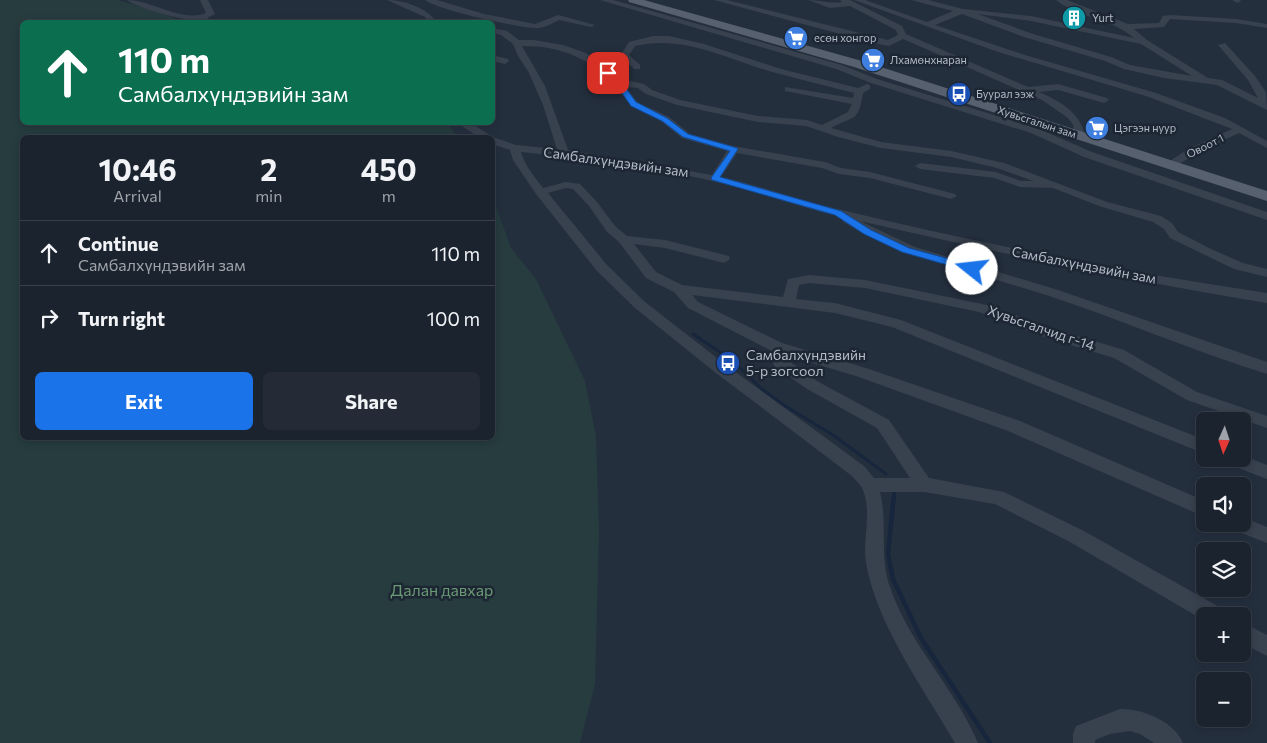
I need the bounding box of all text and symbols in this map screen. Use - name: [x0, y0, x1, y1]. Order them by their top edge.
- building icon: Yurt: [1061, 5, 1087, 31]
- place label: Yurt: [1092, 11, 1114, 24]
- supermarket icon: есөн хонгор: [783, 25, 809, 51]
- place label: есөн хонгор: [814, 31, 876, 44]
- text: 110 m: [118, 37, 210, 80]
- icon: ahead: [35, 40, 100, 105]
- supermarket icon: Лхамөнхнаран: [860, 47, 886, 73]
- pin: [587, 52, 629, 94]
- place label: Лхамөнхнаран: [890, 53, 967, 66]
- icon: arrive: [594, 59, 622, 87]
- text: Самбалхүндэвийн зам: [118, 80, 348, 107]
- bus stop icon: Буурал ээж: [946, 81, 972, 107]
- place label: Буурал ээж: [976, 87, 1034, 100]
- street label: Хувьсгалын зам: [996, 103, 1078, 140]
- supermarket icon: Цэгээн нуур: [1084, 115, 1110, 141]
- place label: Цэгээн нуур: [1114, 121, 1176, 134]
- street label: Овоот 1: [1184, 131, 1225, 160]
- street label: Самбалхүндэвийн зам: [542, 143, 690, 180]
- text: 10:46: [98, 150, 177, 187]
- text: 2: [260, 150, 277, 187]
- text: 450: [361, 150, 417, 187]
- text: Arrival: [113, 186, 162, 205]
- text: min: [255, 186, 282, 205]
- text: m: [382, 186, 396, 205]
- text: Continue: [78, 232, 158, 255]
- icon: ahead: [35, 239, 63, 267]
- text: 110 m: [431, 242, 480, 265]
- position arrow: [945, 242, 997, 294]
- street label: Самбалхүндэвийн зам: [1011, 242, 1158, 287]
- text: Самбалхүндэвийн зам: [78, 255, 246, 274]
- street label: Хувьсгалчид г-14: [985, 301, 1097, 354]
- icon: right: [35, 304, 63, 332]
- text: Turn right: [78, 307, 165, 330]
- text: 100 m: [427, 307, 480, 330]
- place label: Самбалхүндэвийн 5-р зогсоол: [746, 346, 866, 379]
- bus stop icon: Самбалхүндэвийн 5-р зогсоол: [715, 350, 741, 376]
- button: Exit: [35, 372, 253, 430]
- button: Share: [263, 372, 480, 430]
- north arrow: [1196, 412, 1251, 468]
- map controls: [1196, 412, 1251, 727]
- button: sound: [1196, 477, 1251, 532]
- button: layers: [1196, 542, 1251, 597]
- park label: Далан давхар: [391, 580, 493, 599]
- button: +: [1196, 607, 1251, 662]
- button: −: [1196, 672, 1251, 727]

